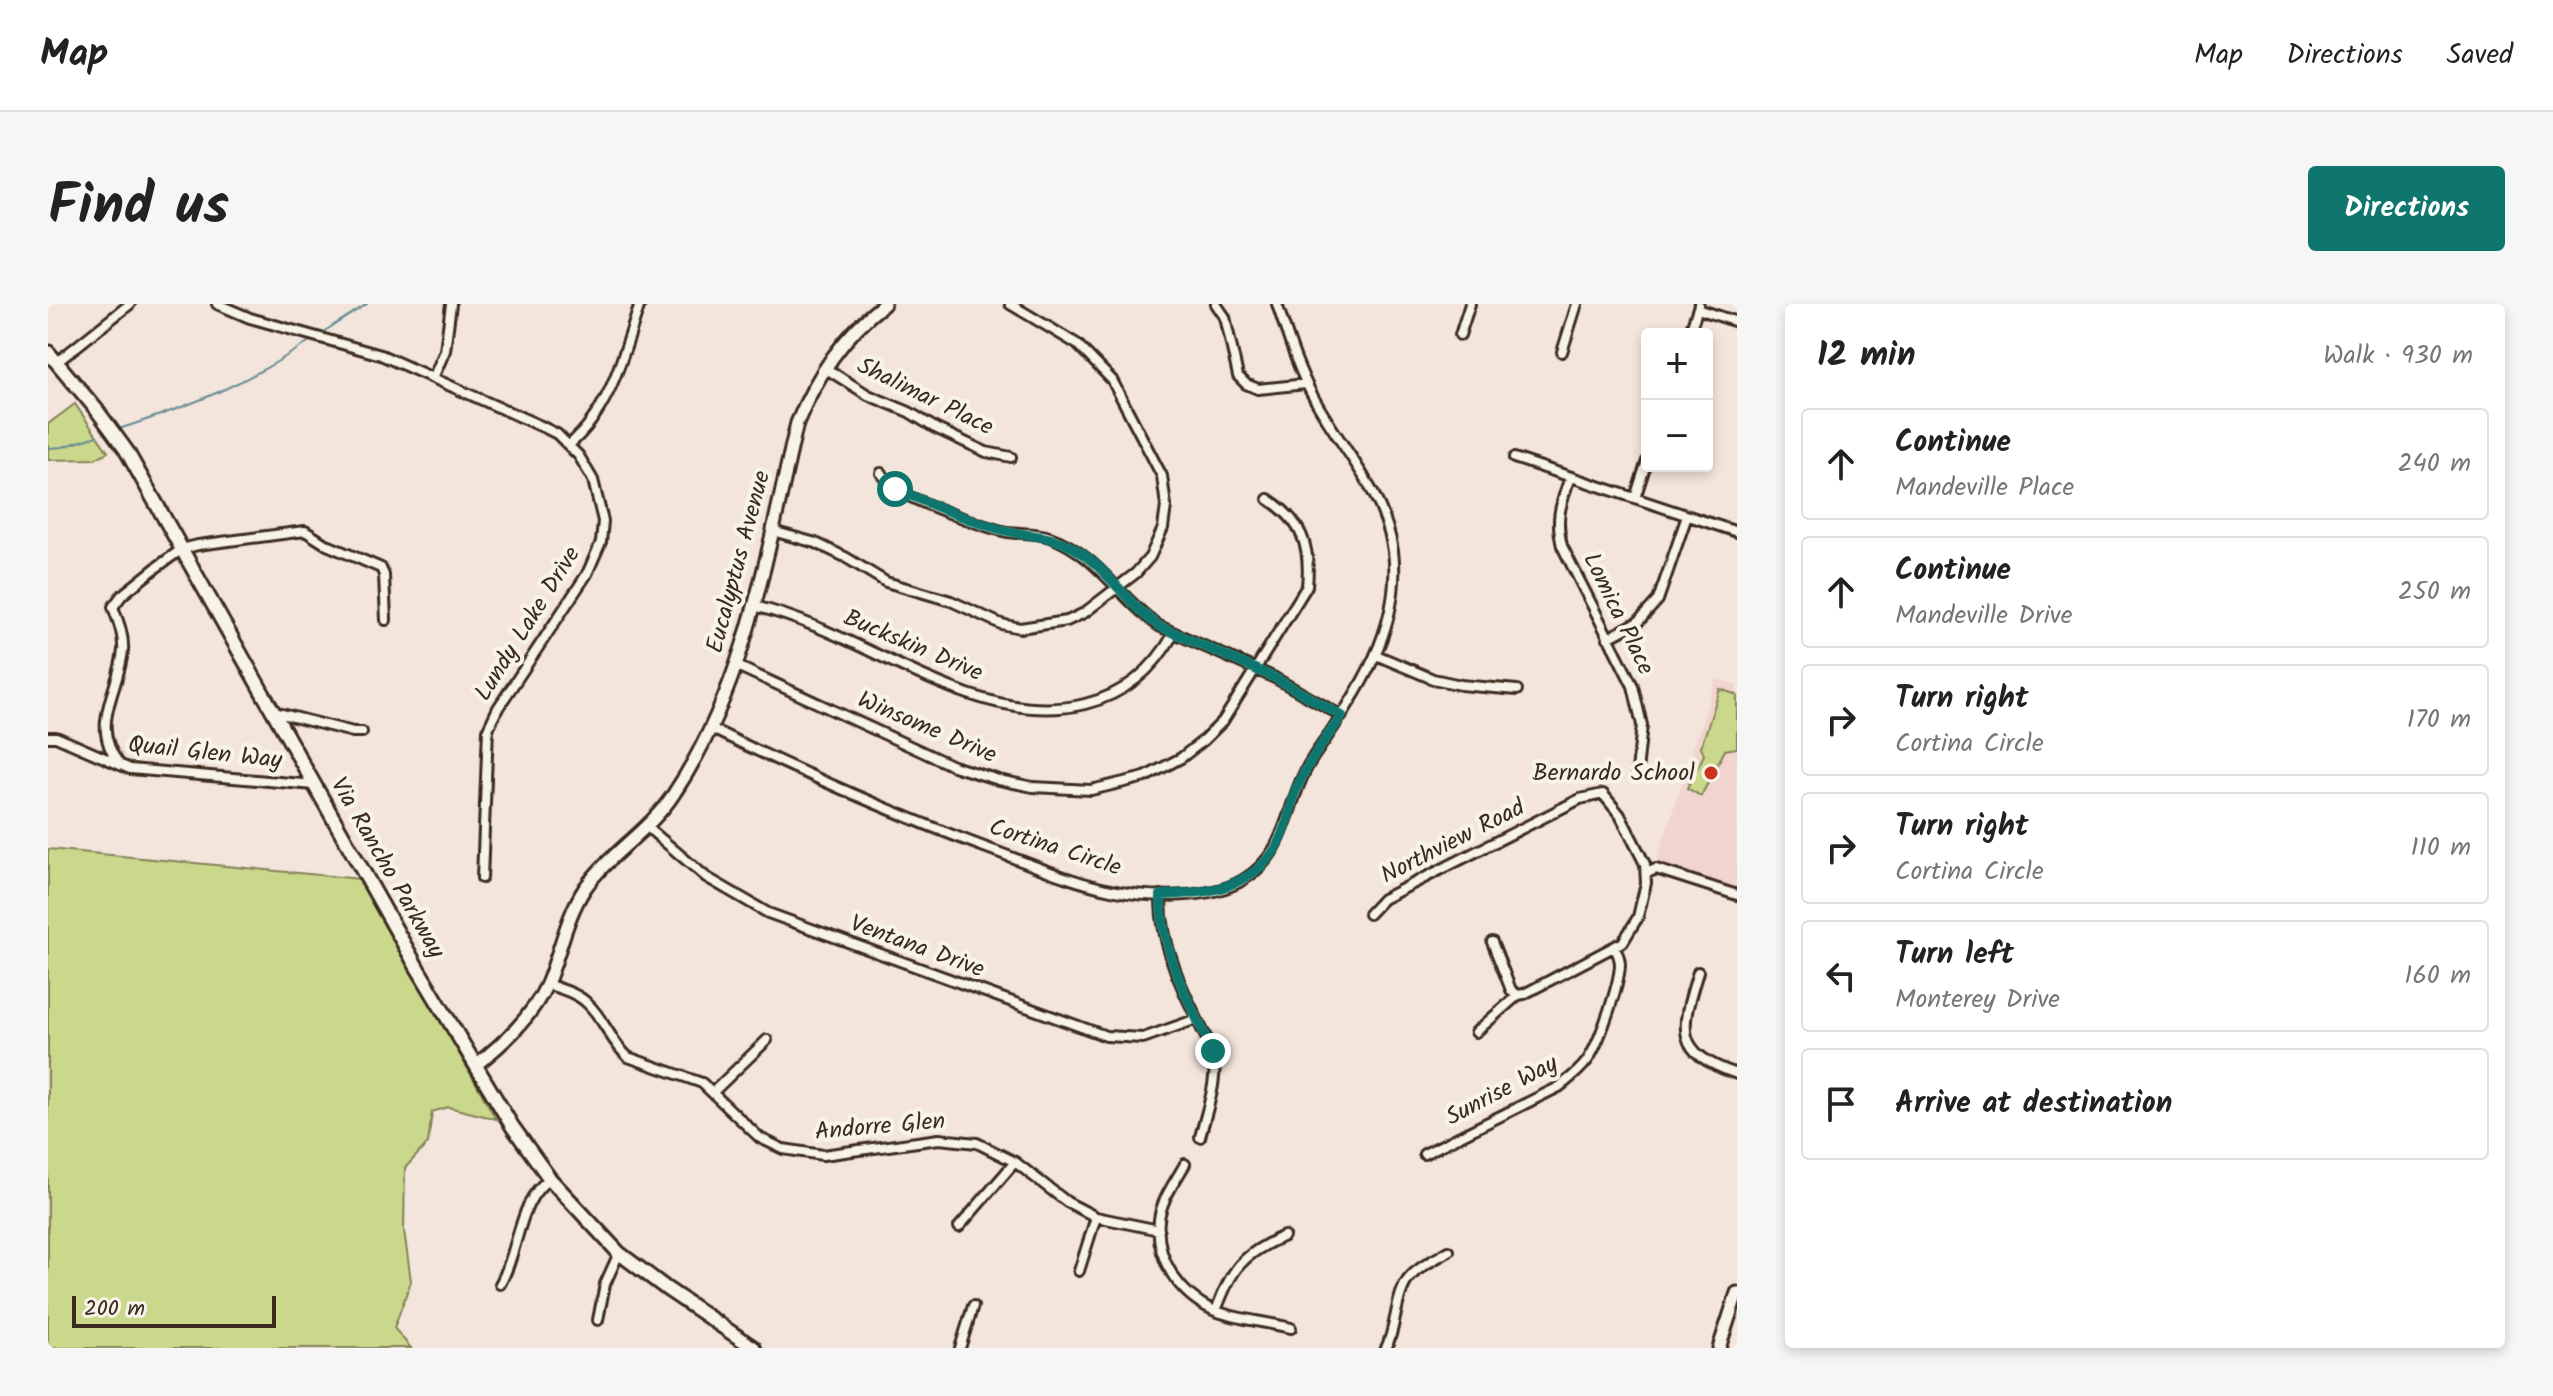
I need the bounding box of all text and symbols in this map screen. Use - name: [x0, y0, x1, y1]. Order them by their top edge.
- text: Map: [40, 25, 109, 85]
- text: Map: [2194, 33, 2243, 78]
- text: Directions: [2287, 33, 2403, 78]
- text: Saved: [2447, 33, 2513, 78]
- text: Find us: [48, 163, 229, 253]
- button: Directions: [2308, 166, 2505, 251]
- map controls: [1641, 328, 1713, 472]
- button: +: [1641, 328, 1713, 400]
- text: 12 min: [1817, 329, 1916, 383]
- text: Walk · 930 m: [2323, 335, 2473, 377]
- street label: Shalimar Place: [850, 347, 1000, 447]
- button: −: [1641, 400, 1713, 472]
- text: Continue: [1895, 419, 2011, 467]
- icon: ahead: [1819, 442, 1863, 486]
- text: 240 m: [2397, 443, 2471, 485]
- street label: Eucalyptus Avenue: [696, 466, 782, 658]
- text: Mandeville Place: [1895, 467, 2074, 509]
- route start: [877, 471, 913, 507]
- street label: Lundy Lake Drive: [465, 539, 591, 709]
- street label: Lomica Place: [1572, 546, 1665, 682]
- text: Continue: [1895, 547, 2011, 595]
- icon: ahead: [1819, 570, 1863, 614]
- text: 250 m: [2398, 571, 2471, 613]
- text: Mandeville Drive: [1895, 595, 2073, 637]
- street label: Buckskin Drive: [837, 599, 989, 693]
- text: Turn right: [1895, 675, 2028, 723]
- street label: Winsome Drive: [851, 681, 1003, 775]
- icon: right: [1819, 698, 1863, 742]
- text: 170 m: [2407, 699, 2471, 741]
- text: Cortina Circle: [1895, 723, 2044, 765]
- street label: Quail Glen Way: [126, 726, 285, 781]
- place label: Bernardo School: [1533, 754, 1695, 793]
- marker: Bernardo School: [1702, 764, 1720, 782]
- street label: Via Rancho Parkway: [319, 770, 455, 967]
- street label: Northview Road: [1374, 788, 1533, 895]
- text: Turn right: [1895, 803, 2028, 851]
- street label: Cortina Circle: [984, 808, 1126, 888]
- icon: right: [1819, 826, 1863, 870]
- text: 110 m: [2411, 827, 2471, 869]
- text: Cortina Circle: [1895, 851, 2044, 893]
- street label: Ventana Drive: [844, 905, 990, 989]
- text: Turn left: [1895, 931, 2014, 979]
- icon: left: [1819, 954, 1863, 998]
- text: 160 m: [2404, 955, 2471, 997]
- text: Monterey Drive: [1895, 979, 2060, 1021]
- route end: [1195, 1033, 1231, 1069]
- street label: Sunrise Way: [1439, 1045, 1566, 1137]
- text: Arrive at destination: [1895, 1080, 2172, 1128]
- icon: arrive: [1819, 1082, 1863, 1126]
- street label: Andorre Glen: [813, 1102, 947, 1152]
- scale bar: [72, 1292, 276, 1328]
- text: 200 m: [84, 1292, 145, 1327]

